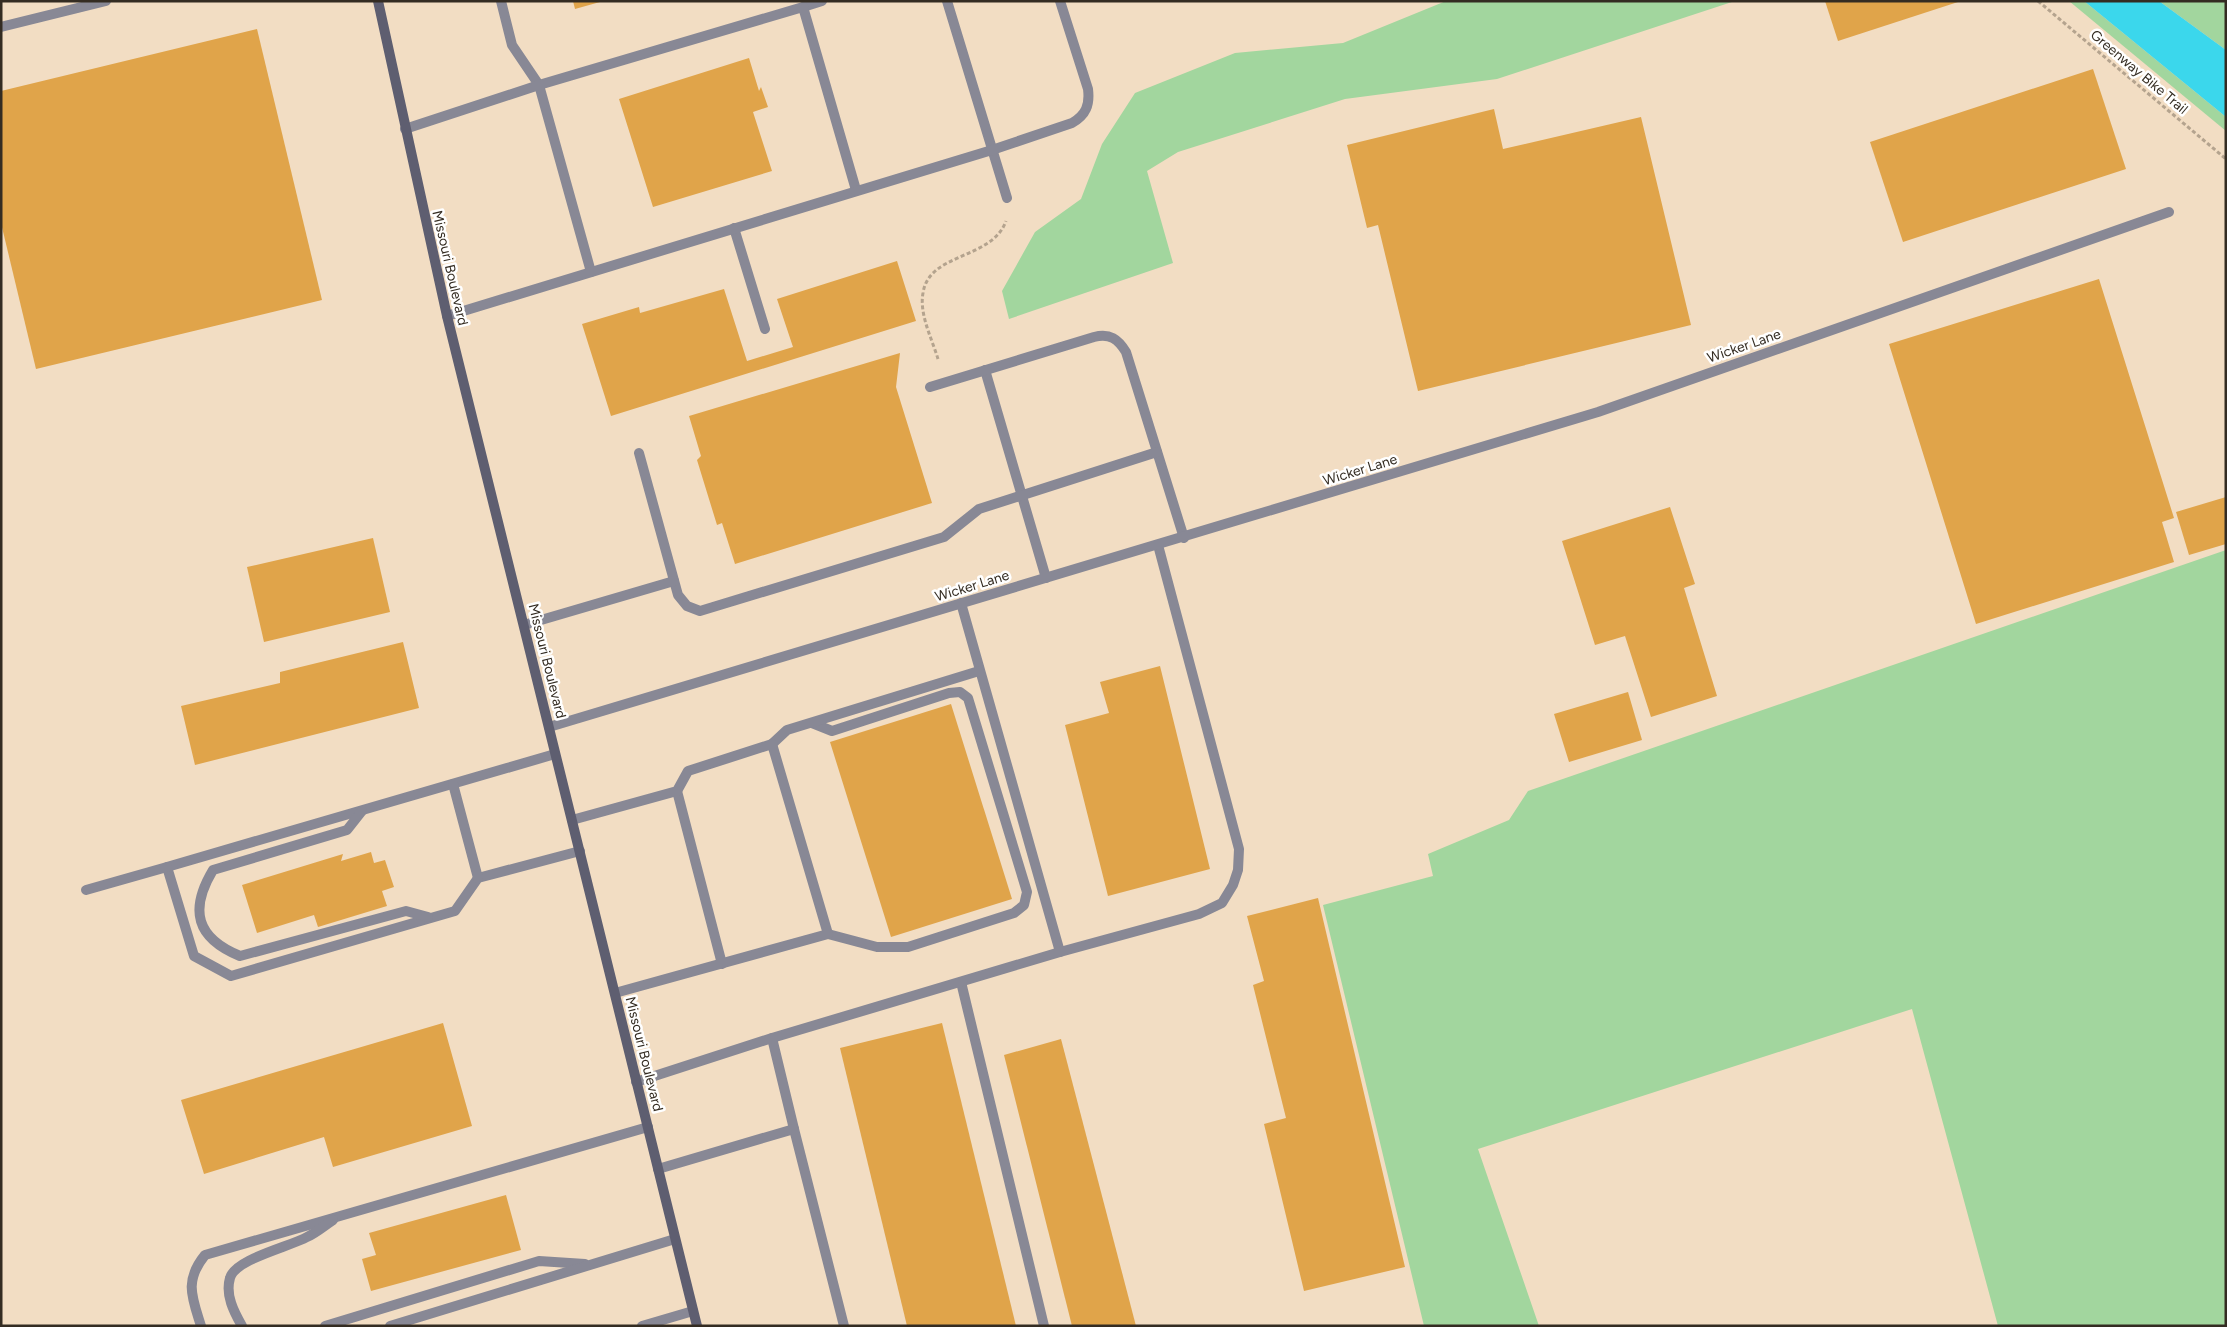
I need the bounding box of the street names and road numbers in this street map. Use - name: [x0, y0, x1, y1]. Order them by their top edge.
- street label: Greenway Bike Trail: [2087, 26, 2191, 118]
- street label: Missouri Boulevard: [428, 209, 472, 327]
- street label: Wicker Lane: [1705, 325, 1783, 367]
- street label: Wicker Lane: [1321, 451, 1399, 489]
- street label: Wicker Lane: [933, 567, 1011, 605]
- street label: Missouri Boulevard: [525, 602, 569, 720]
- street label: Missouri Boulevard: [622, 995, 666, 1113]

